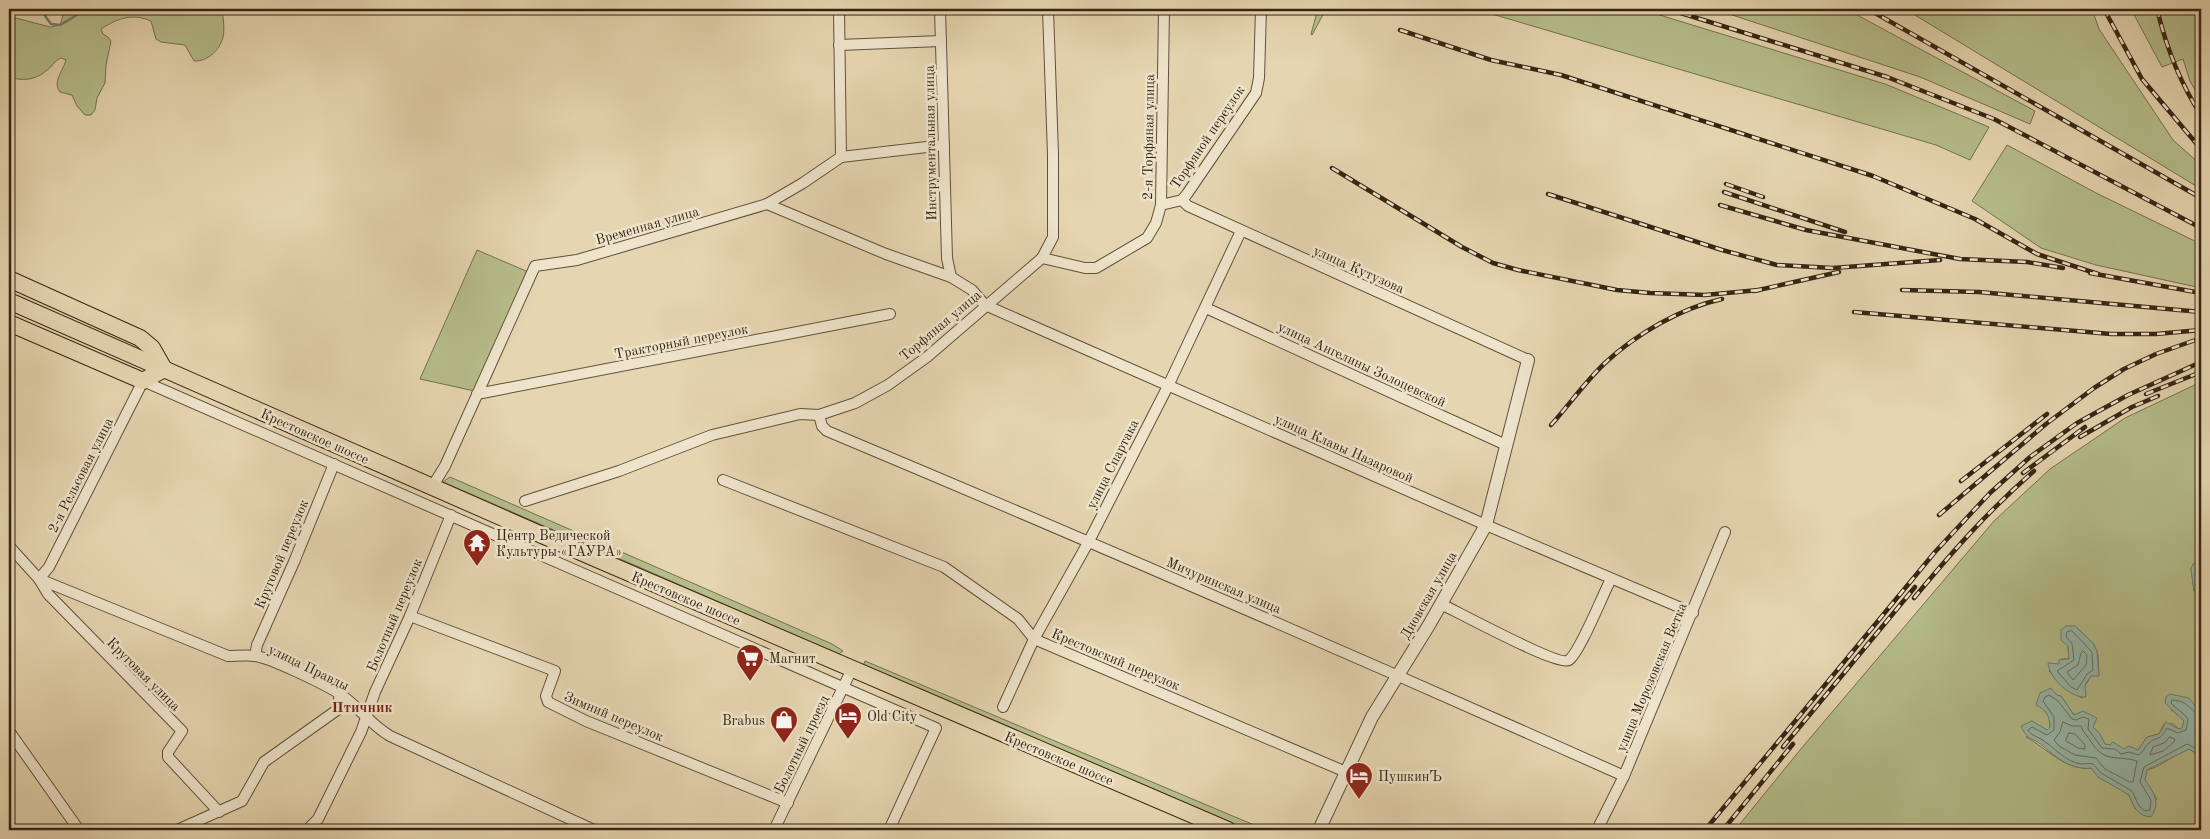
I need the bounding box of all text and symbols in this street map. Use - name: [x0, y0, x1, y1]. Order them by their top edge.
- street label: Инструментальная улица: [923, 65, 939, 221]
- street label: 2-я Торфяная улица: [1141, 74, 1158, 200]
- street label: Торфяной переулок: [1168, 83, 1248, 192]
- street label: Временная улица: [594, 204, 701, 247]
- street label: улица Кутузова: [1311, 244, 1406, 296]
- street label: Торфяная улица: [897, 288, 985, 364]
- street label: улица Ангелины Золоцевской: [1275, 320, 1448, 410]
- street label: Тракторный переулок: [613, 322, 749, 362]
- street label: Крестовское шоссе: [258, 407, 371, 467]
- street label: улица Клавы Назаровой: [1272, 412, 1415, 486]
- street label: 2-я Рельсовая улица: [46, 416, 116, 535]
- street label: улица Спартака: [1084, 417, 1142, 511]
- street label: Круговой переулок: [253, 498, 311, 611]
- temple icon: Центр Ведической Культуры «ГАУРА»: [462, 528, 492, 567]
- place label: Центр Ведической Культуры «ГАУРА»: [496, 529, 622, 559]
- street label: Дновская улица: [1398, 549, 1460, 642]
- street label: Мичуринская улица: [1164, 555, 1283, 616]
- street label: Болотный переулок: [365, 557, 425, 674]
- street label: Крестовское шоссе: [629, 570, 742, 628]
- street label: улица Морозовская Ветка: [1614, 601, 1690, 754]
- street label: Крестовский переулок: [1049, 627, 1182, 693]
- street label: Круговая улица: [104, 635, 183, 714]
- street label: улица Правды: [266, 642, 351, 693]
- supermarket icon: Магнит: [735, 643, 765, 682]
- place label: Магнит: [769, 652, 816, 666]
- street label: Зимний переулок: [562, 690, 665, 744]
- street label: Болотный проезд: [772, 693, 832, 796]
- district label: Птичник: [332, 701, 393, 716]
- hotel icon: Old City: [833, 701, 863, 740]
- shop icon: Brabus: [769, 705, 799, 744]
- place label: Old City: [867, 710, 918, 724]
- place label: Brabus: [722, 714, 765, 728]
- street label: Крестовское шоссе: [1002, 730, 1115, 788]
- hotel icon: ПушкинЪ: [1344, 761, 1374, 800]
- place label: ПушкинЪ: [1378, 770, 1442, 784]

